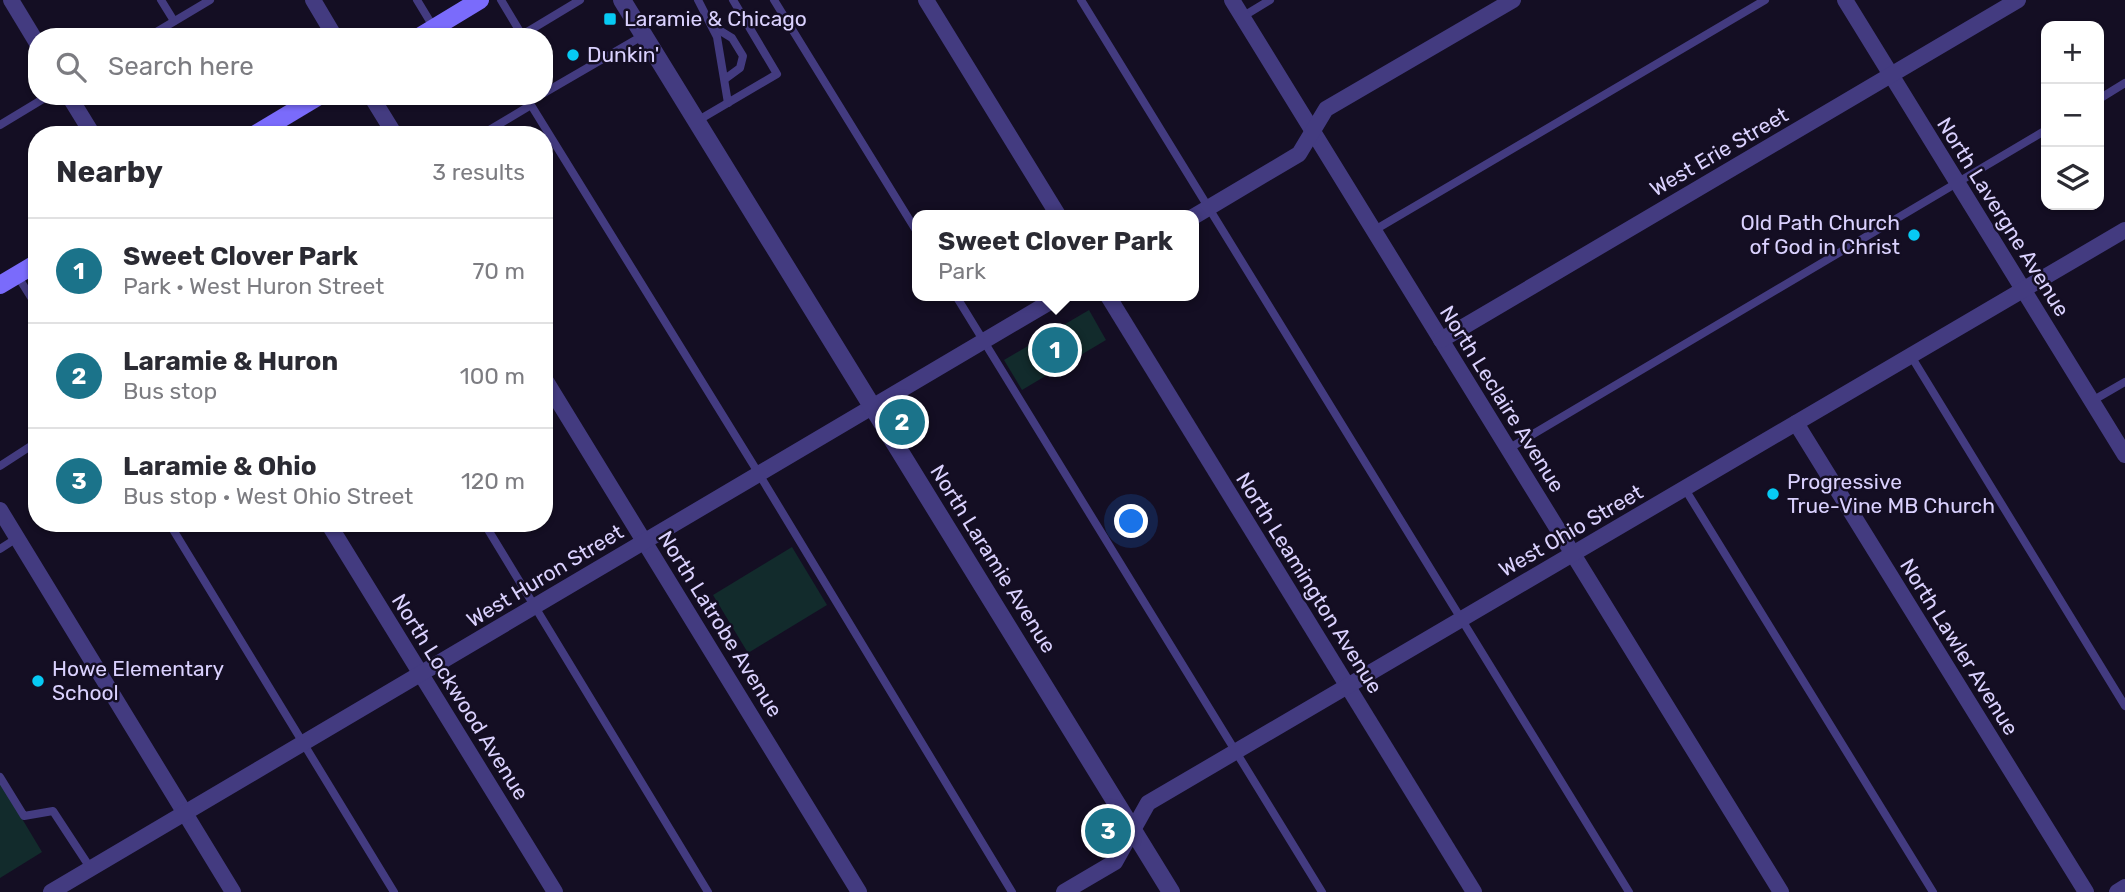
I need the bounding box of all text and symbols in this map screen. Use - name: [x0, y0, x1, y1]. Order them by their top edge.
- place label: Laramie & Chicago: [624, 6, 807, 31]
- marker: Laramie & Chicago: [602, 11, 618, 27]
- map controls: [2041, 21, 2104, 210]
- button: +: [2041, 21, 2104, 84]
- search box: [28, 28, 553, 105]
- place label: Dunkin': [587, 42, 659, 67]
- marker: Dunkin': [565, 47, 581, 63]
- icon: search: [52, 48, 90, 86]
- text: Search here: [108, 51, 254, 82]
- button: −: [2041, 84, 2104, 147]
- street label: West Erie Street: [1645, 102, 1792, 201]
- street label: North Lavergne Avenue: [1932, 113, 2075, 321]
- button: layers: [2041, 147, 2104, 210]
- text: Nearby: [56, 154, 163, 190]
- text: 3 results: [432, 158, 525, 186]
- popup: [912, 210, 1199, 301]
- place label: Old Path Church of God in Christ: [1741, 210, 1900, 259]
- text: Sweet Clover Park: [938, 226, 1173, 257]
- marker: Old Path Church of God in Christ: [1906, 227, 1922, 243]
- text: Sweet Clover Park: [123, 241, 358, 272]
- text: 1: [73, 257, 85, 285]
- text: 70 m: [473, 257, 525, 285]
- text: Park: [938, 257, 986, 285]
- text: Park · West Huron Street: [123, 272, 384, 300]
- street label: North Leclaire Avenue: [1435, 301, 1570, 497]
- pin: 1: [1032, 324, 1078, 376]
- text: Laramie & Huron: [123, 346, 338, 377]
- text: 2: [72, 362, 86, 390]
- text: 100 m: [460, 362, 525, 390]
- text: Bus stop: [123, 377, 217, 405]
- pin: 2: [879, 396, 925, 448]
- text: Laramie & Ohio: [123, 451, 317, 482]
- street label: North Laramie Avenue: [925, 460, 1062, 657]
- text: 3: [71, 467, 87, 495]
- text: 120 m: [461, 467, 525, 495]
- street label: North Leamington Avenue: [1231, 468, 1388, 698]
- place label: Progressive True-Vine MB Church: [1787, 469, 1995, 518]
- street label: West Ohio Street: [1494, 479, 1647, 582]
- text: Bus stop · West Ohio Street: [123, 482, 413, 510]
- marker: Progressive True-Vine MB Church: [1765, 486, 1781, 502]
- your location: [1114, 504, 1148, 538]
- street label: West Huron Street: [462, 519, 628, 632]
- street label: North Latrobe Avenue: [653, 526, 788, 721]
- street label: North Lawler Avenue: [1895, 554, 2024, 740]
- street label: North Lockwood Avenue: [387, 589, 534, 804]
- place label: Howe Elementary School: [52, 656, 225, 705]
- marker: Howe Elementary School: [30, 673, 46, 689]
- pin: 3: [1085, 805, 1131, 857]

